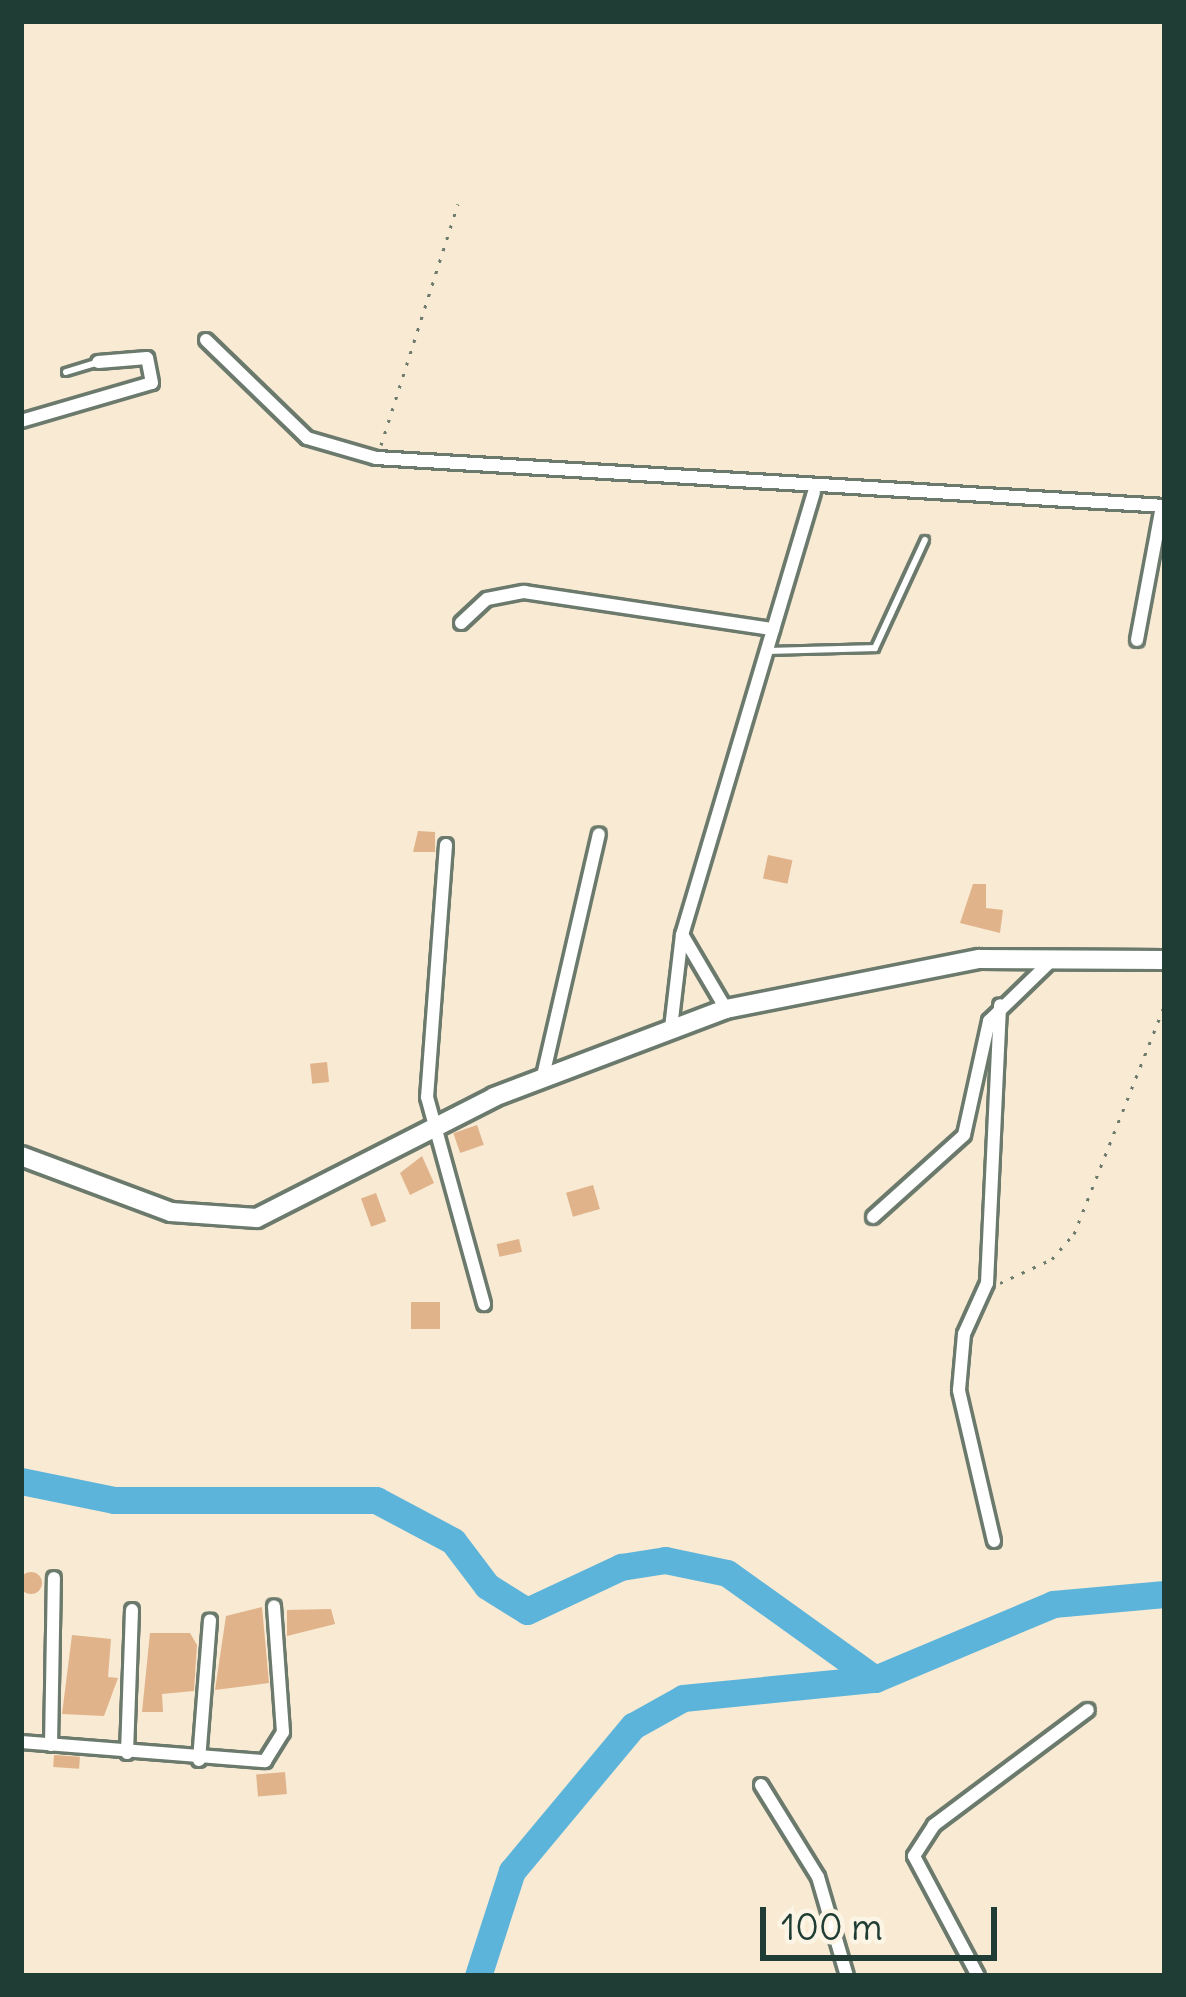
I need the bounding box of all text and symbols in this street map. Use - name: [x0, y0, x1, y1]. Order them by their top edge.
- scale bar: [766, 1883, 1003, 1957]
- text: 100 m: [781, 1905, 883, 1950]

